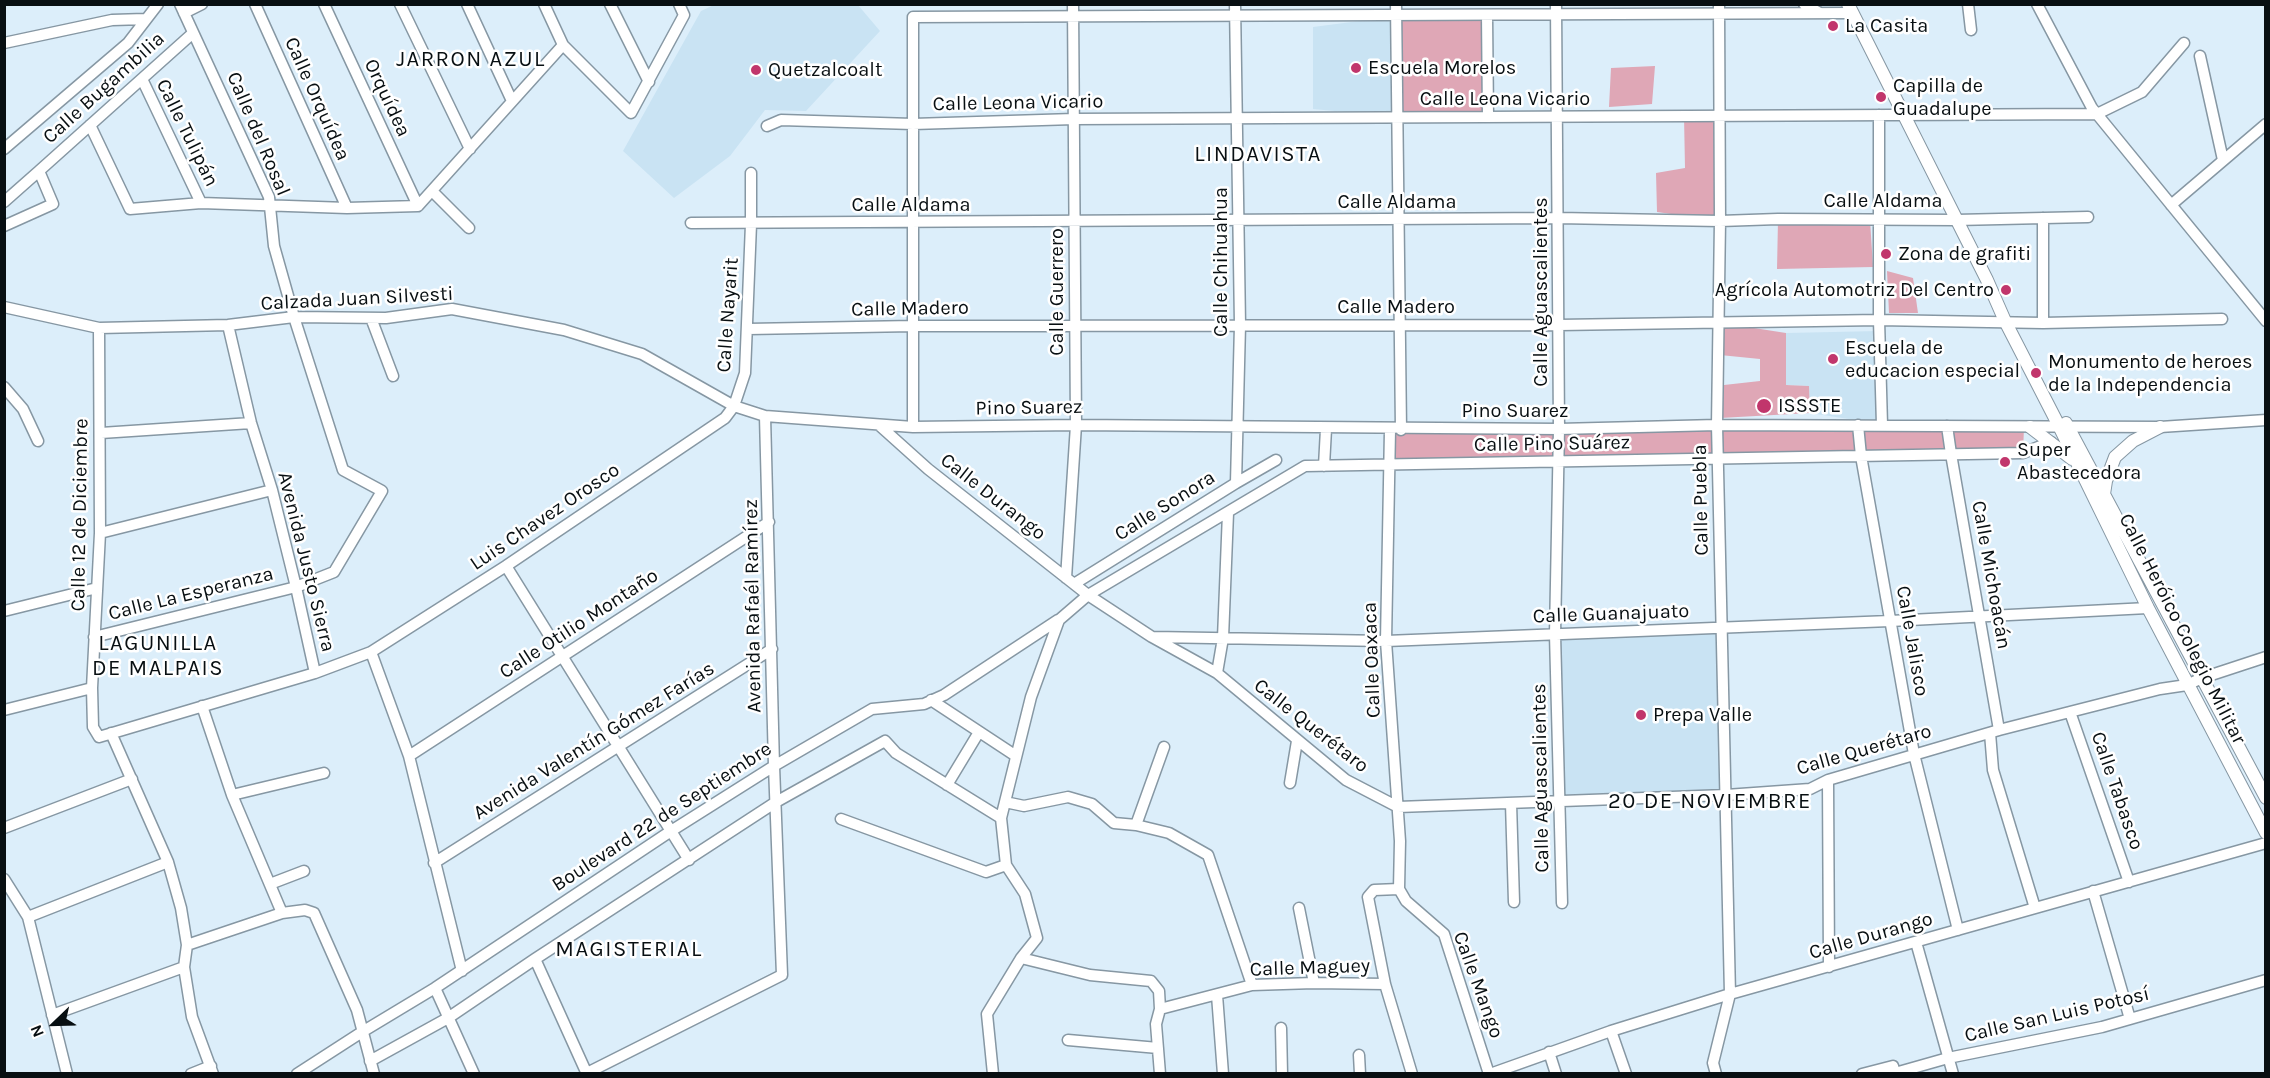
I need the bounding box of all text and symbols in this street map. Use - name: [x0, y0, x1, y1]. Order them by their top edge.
- place label: La Casita: [1845, 14, 1928, 38]
- marker: La Casita: [1826, 19, 1840, 33]
- street label: Calle Bugambilia: [38, 27, 170, 149]
- street label: Calle Orquídea: [279, 34, 355, 164]
- district label: JARRON AZUL: [396, 47, 546, 73]
- street label: Orquídea: [359, 55, 415, 141]
- place label: Escuela Morelos: [1368, 56, 1516, 80]
- place label: Quetzalcoalt: [768, 58, 882, 82]
- marker: Escuela Morelos: [1349, 61, 1363, 75]
- marker: Quetzalcoalt: [749, 63, 763, 77]
- street label: Calle del Rosal: [221, 68, 295, 200]
- place label: Capilla de Guadalupe: [1893, 74, 1992, 121]
- street label: Calle Tulipán: [151, 75, 223, 191]
- street label: Calle Leona Vicario: [1420, 87, 1590, 111]
- street label: Calle Leona Vicario: [933, 90, 1103, 116]
- marker: Capilla de Guadalupe: [1874, 90, 1888, 104]
- district label: LINDAVISTA: [1194, 142, 1322, 168]
- street label: Calle Chihuahua: [1209, 187, 1233, 337]
- street label: Calle Aldama: [1823, 189, 1943, 213]
- street label: Calle Aldama: [1337, 190, 1457, 214]
- street label: Calle Aldama: [851, 193, 971, 217]
- street label: Calle Aguascalientes: [1529, 197, 1553, 387]
- street label: Calle Guerrero: [1045, 228, 1069, 356]
- place label: Zona de grafiti: [1898, 242, 2031, 266]
- marker: Zona de grafiti: [1879, 247, 1893, 261]
- street label: Calle Nayarit: [712, 257, 744, 373]
- place label: Agrícola Automotriz Del Centro: [1715, 278, 1994, 302]
- street label: Calzada Juan Silvesti: [260, 282, 454, 316]
- marker: Agrícola Automotriz Del Centro: [1999, 283, 2013, 297]
- street label: Calle Madero: [1337, 295, 1455, 319]
- street label: Calle Madero: [851, 296, 969, 322]
- place label: Escuela de educacion especial: [1845, 336, 2020, 383]
- place label: Monumento de heroes de la Independencia: [2048, 350, 2252, 397]
- marker: Escuela de educacion especial: [1826, 352, 1840, 366]
- marker: Monumento de heroes de la Independencia: [2029, 366, 2043, 380]
- place label: ISSSTE: [1778, 394, 1841, 418]
- street label: Pino Suarez: [975, 395, 1083, 421]
- marker: ISSSTE: [1755, 397, 1773, 415]
- street label: Pino Suarez: [1462, 399, 1568, 423]
- street label: Calle 12 de Diciembre: [66, 418, 94, 612]
- street label: Calle Pino Suárez: [1474, 431, 1630, 457]
- place label: Super Abastecedora: [2017, 438, 2141, 485]
- street label: Calle Puebla: [1688, 444, 1714, 556]
- street label: Calle Durango: [935, 448, 1051, 546]
- marker: Super Abastecedora: [1998, 455, 2012, 469]
- street label: Luis Chavez Orosco: [466, 458, 624, 576]
- street label: Calle Sonora: [1110, 466, 1220, 546]
- street label: Avenida Justo Sierra: [272, 469, 340, 655]
- street label: Avenida Rafaél Ramírez: [739, 499, 767, 713]
- street label: Calle Michoacán: [1966, 499, 2016, 651]
- street label: Calle Heróico Colegio Militar: [2113, 510, 2251, 748]
- street label: Calle La Esperanza: [106, 562, 276, 626]
- street label: Calle Otilio Montaño: [495, 564, 663, 684]
- street label: Calle Jalisco: [1890, 584, 1934, 698]
- street label: Calle Guanajuato: [1532, 599, 1690, 629]
- street label: Calle Oaxaca: [1358, 602, 1386, 718]
- district label: LAGUNILLA DE MALPAIS: [92, 631, 224, 682]
- street label: Avenida Valentín Gómez Farías: [469, 657, 719, 825]
- street label: Calle Querétaro: [1249, 674, 1373, 778]
- street label: Calle Aguascalientes: [1527, 683, 1555, 873]
- place label: Prepa Valle: [1653, 703, 1752, 727]
- marker: Prepa Valle: [1634, 708, 1648, 722]
- street label: Calle Querétaro: [1794, 719, 1934, 781]
- street label: Calle Tabasco: [2086, 729, 2148, 853]
- street label: Boulevard 22 de Septiembre: [548, 737, 776, 897]
- district label: 20 DE NOVIEMBRE: [1608, 789, 1812, 815]
- street label: Calle Durango: [1806, 907, 1936, 965]
- street label: Calle Mango: [1448, 928, 1508, 1042]
- district label: MAGISTERIAL: [555, 937, 703, 963]
- street label: Calle Maguey: [1249, 954, 1371, 982]
- street label: Calle San Luis Potosí: [1962, 982, 2152, 1048]
- north arrow: [24, 994, 84, 1054]
- text: N: [26, 1022, 48, 1040]

